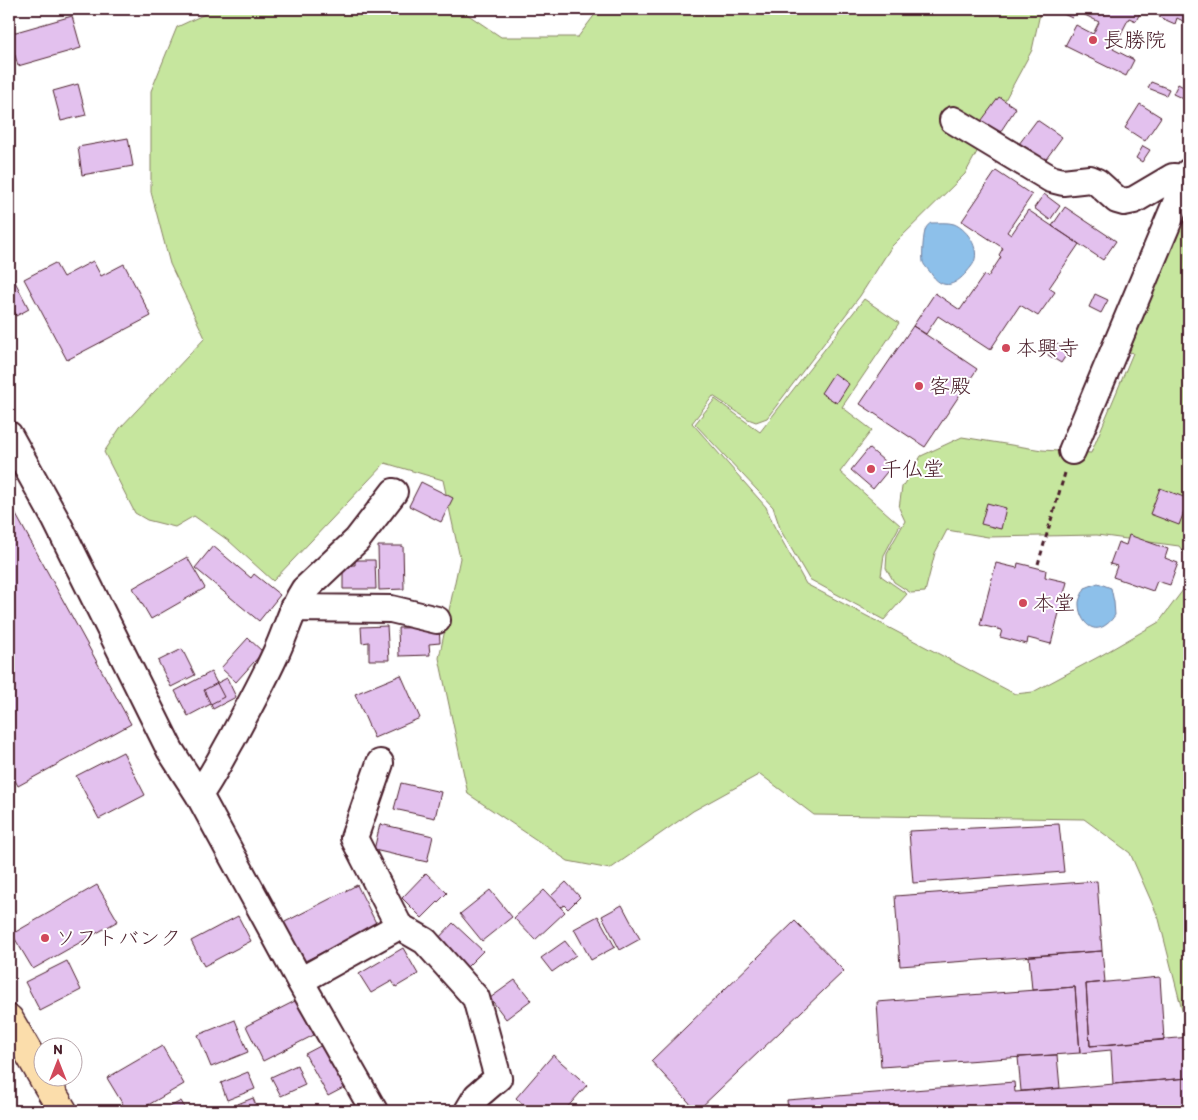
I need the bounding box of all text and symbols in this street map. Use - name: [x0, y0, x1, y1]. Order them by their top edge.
- place label: 長勝院: [1103, 27, 1166, 52]
- marker: 長勝院: [1087, 34, 1099, 46]
- place label: 本興寺: [1016, 335, 1079, 360]
- marker: 本興寺: [1000, 342, 1012, 354]
- place label: 客殿: [929, 373, 971, 398]
- marker: 客殿: [913, 380, 925, 392]
- place label: 千仏堂: [881, 456, 944, 481]
- marker: 千仏堂: [865, 463, 877, 475]
- place label: 本堂: [1033, 590, 1075, 615]
- marker: 本堂: [1017, 597, 1029, 609]
- place label: ソフトバンク: [55, 925, 181, 950]
- marker: ソフトバンク: [39, 932, 51, 944]
- north arrow: [32, 1038, 82, 1088]
- text: N: [53, 1041, 63, 1058]

